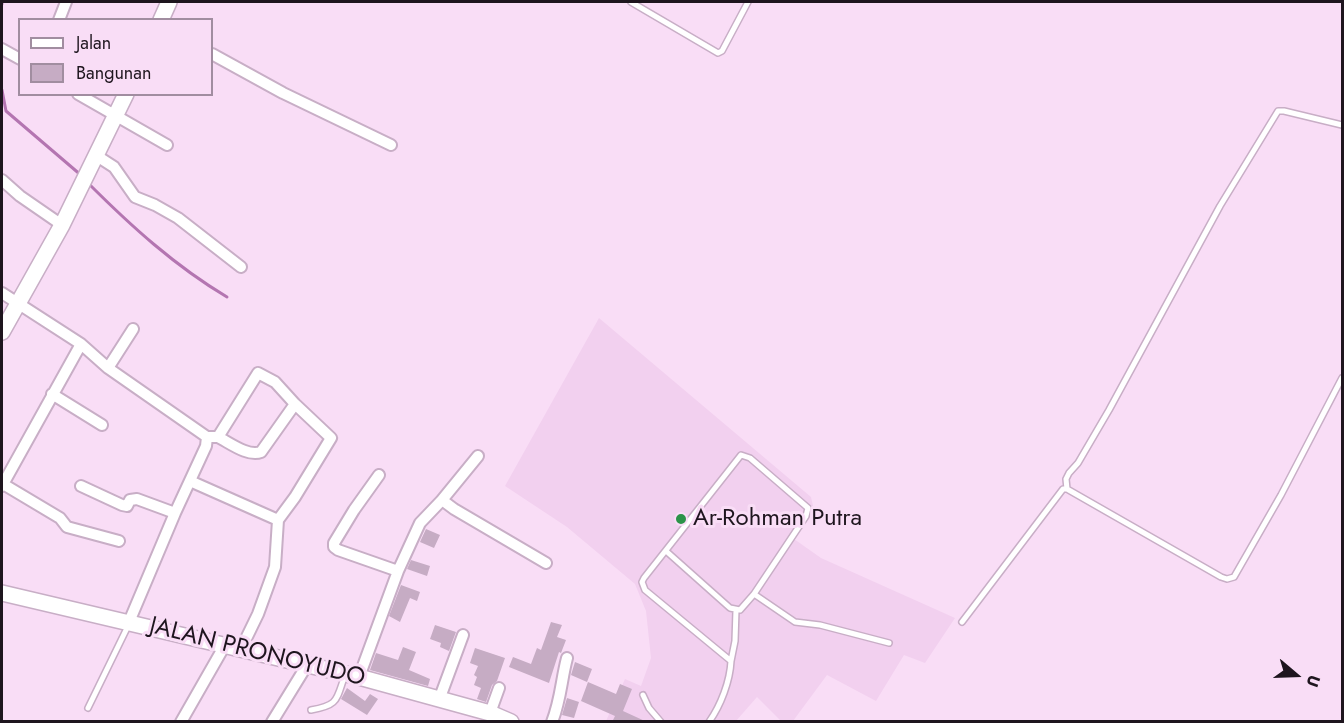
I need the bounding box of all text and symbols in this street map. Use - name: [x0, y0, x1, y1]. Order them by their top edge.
- legend: [18, 18, 213, 96]
- text: Jalan: [76, 30, 111, 56]
- text: Bangunan: [76, 60, 151, 86]
- place label: Ar-Rohman Putra: [693, 505, 862, 533]
- marker: Ar-Rohman Putra: [674, 512, 688, 526]
- street label: JALAN PRONOYUDO: [146, 612, 368, 694]
- north arrow: [1266, 645, 1326, 705]
- text: U: [1301, 672, 1326, 690]

